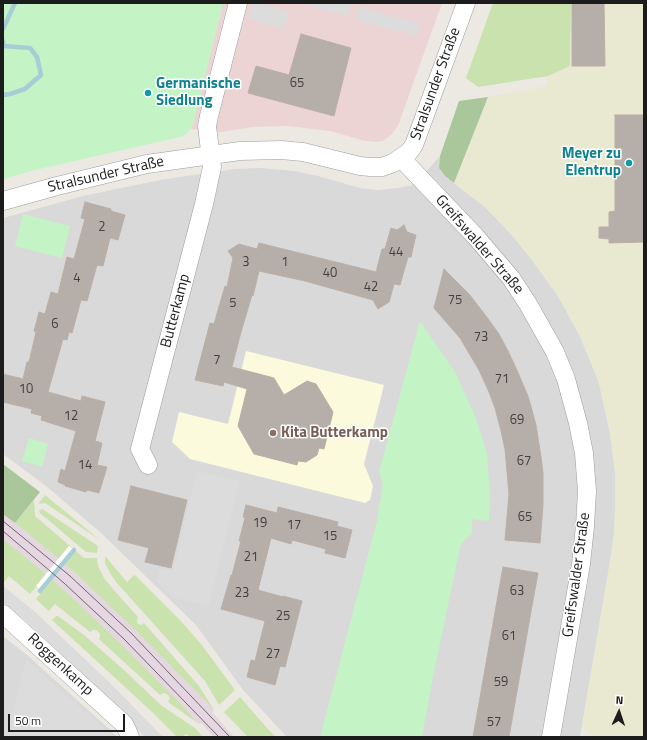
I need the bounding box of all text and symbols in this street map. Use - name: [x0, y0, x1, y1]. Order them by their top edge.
- street label: Stralsunder Straße: [407, 25, 465, 143]
- place label: Germanische Siedlung: [156, 75, 241, 110]
- house number: 65: [290, 76, 304, 92]
- marker: Germanische Siedlung: [143, 88, 153, 98]
- place label: Meyer zu Elentrup: [562, 145, 621, 180]
- street label: Stralsunder Straße: [46, 153, 166, 197]
- marker: Meyer zu Elentrup: [624, 158, 634, 168]
- street label: Greifswalder Straße: [431, 192, 527, 298]
- house number: 2: [98, 220, 106, 236]
- house number: 44: [389, 245, 403, 261]
- house number: 3: [242, 255, 250, 271]
- house number: 1: [281, 255, 289, 271]
- house number: 40: [323, 266, 337, 282]
- house number: 4: [73, 271, 81, 287]
- street label: Butterkamp: [158, 272, 194, 350]
- house number: 42: [364, 280, 378, 296]
- house number: 75: [448, 293, 462, 309]
- house number: 5: [229, 296, 237, 312]
- house number: 6: [51, 317, 59, 333]
- house number: 73: [474, 330, 488, 346]
- house number: 7: [213, 353, 221, 369]
- house number: 71: [495, 372, 509, 388]
- house number: 10: [19, 382, 33, 398]
- house number: 12: [64, 409, 78, 425]
- house number: 69: [510, 413, 524, 429]
- place label: Kita Butterkamp: [281, 424, 388, 442]
- marker: Kita Butterkamp: [268, 428, 278, 438]
- house number: 67: [517, 454, 531, 470]
- house number: 14: [78, 458, 92, 474]
- house number: 65: [518, 510, 532, 526]
- street label: Greifswalder Straße: [559, 512, 595, 638]
- house number: 19: [253, 516, 267, 532]
- house number: 17: [287, 518, 301, 534]
- house number: 15: [323, 529, 337, 545]
- house number: 21: [244, 550, 258, 566]
- house number: 63: [510, 584, 524, 600]
- house number: 23: [235, 586, 249, 602]
- house number: 25: [276, 609, 290, 625]
- house number: 61: [502, 629, 516, 645]
- street label: Roggenkamp: [23, 630, 97, 700]
- house number: 27: [266, 647, 280, 663]
- house number: 59: [494, 675, 508, 691]
- north arrow: [599, 692, 639, 732]
- text: N: [615, 692, 624, 708]
- scale bar: [10, 706, 127, 732]
- text: 50 m: [15, 711, 41, 730]
- house number: 57: [487, 715, 501, 731]

